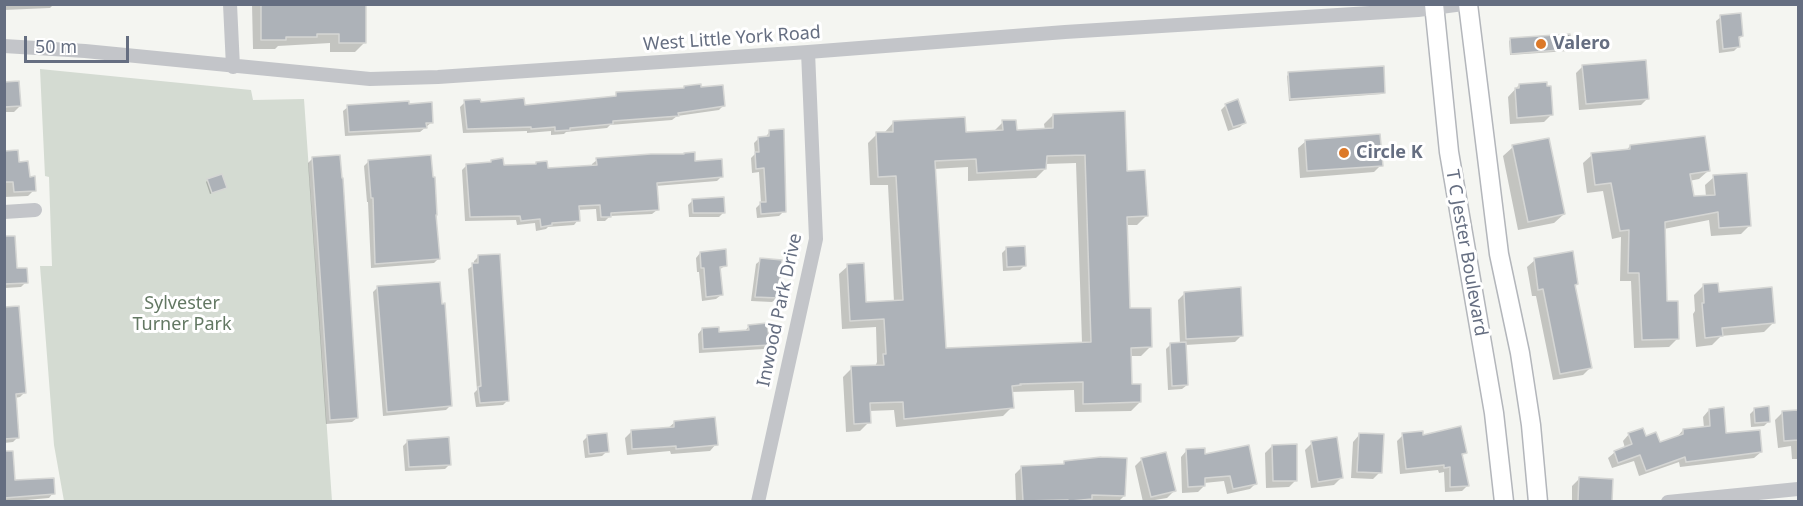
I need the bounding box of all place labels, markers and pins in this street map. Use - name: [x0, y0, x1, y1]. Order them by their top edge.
- place label: Valero: [1553, 33, 1610, 55]
- marker: Valero: [1534, 37, 1548, 51]
- place label: Circle K: [1356, 142, 1423, 164]
- marker: Circle K: [1337, 146, 1351, 160]

